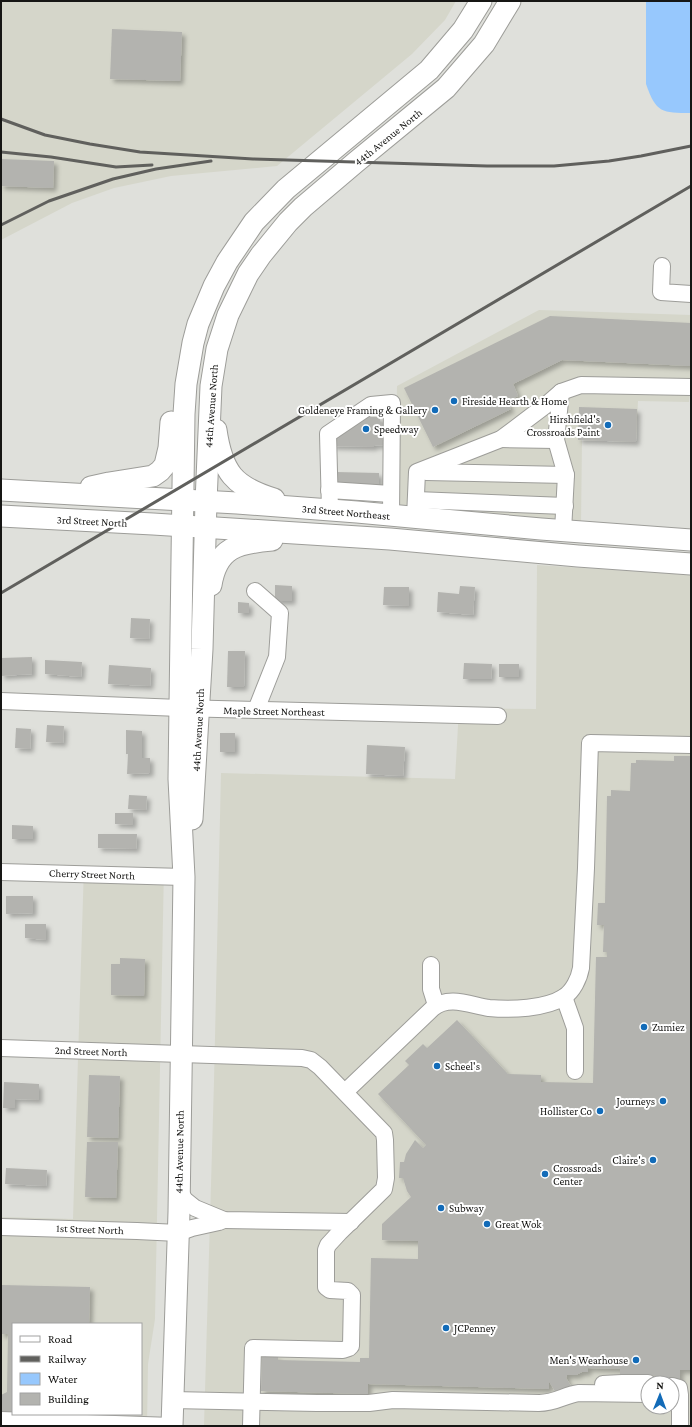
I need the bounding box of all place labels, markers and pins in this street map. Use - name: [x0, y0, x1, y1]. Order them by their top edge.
- place label: Fireside Hearth & Home: [462, 395, 568, 407]
- marker: Fireside Hearth & Home: [449, 396, 459, 406]
- place label: Goldeneye Framing & Gallery: [298, 404, 428, 417]
- marker: Goldeneye Framing & Gallery: [430, 405, 440, 415]
- place label: Hirshfield's Crossroads Paint: [526, 413, 600, 438]
- marker: Hirshfield's Crossroads Paint: [603, 420, 613, 430]
- place label: Speedway: [374, 423, 419, 436]
- marker: Speedway: [361, 424, 371, 434]
- place label: Zumiez: [652, 1021, 685, 1033]
- marker: Zumiez: [639, 1022, 649, 1032]
- place label: Scheel's: [445, 1060, 480, 1072]
- marker: Scheel's: [432, 1061, 442, 1071]
- place label: Journeys: [616, 1095, 655, 1108]
- marker: Journeys: [658, 1096, 668, 1106]
- place label: Hollister Co: [540, 1105, 593, 1117]
- marker: Hollister Co: [595, 1106, 605, 1116]
- place label: Claire's: [612, 1154, 645, 1166]
- marker: Claire's: [648, 1155, 658, 1165]
- place label: Crossroads Center: [553, 1162, 602, 1187]
- marker: Crossroads Center: [540, 1169, 550, 1179]
- place label: Subway: [449, 1202, 485, 1215]
- marker: Subway: [436, 1203, 446, 1213]
- place label: Great Wok: [495, 1218, 542, 1230]
- marker: Great Wok: [482, 1219, 492, 1229]
- place label: JCPenney: [453, 1322, 497, 1335]
- marker: JCPenney: [441, 1323, 451, 1333]
- place label: Men's Wearhouse: [549, 1354, 628, 1366]
- marker: Men's Wearhouse: [631, 1355, 641, 1365]

